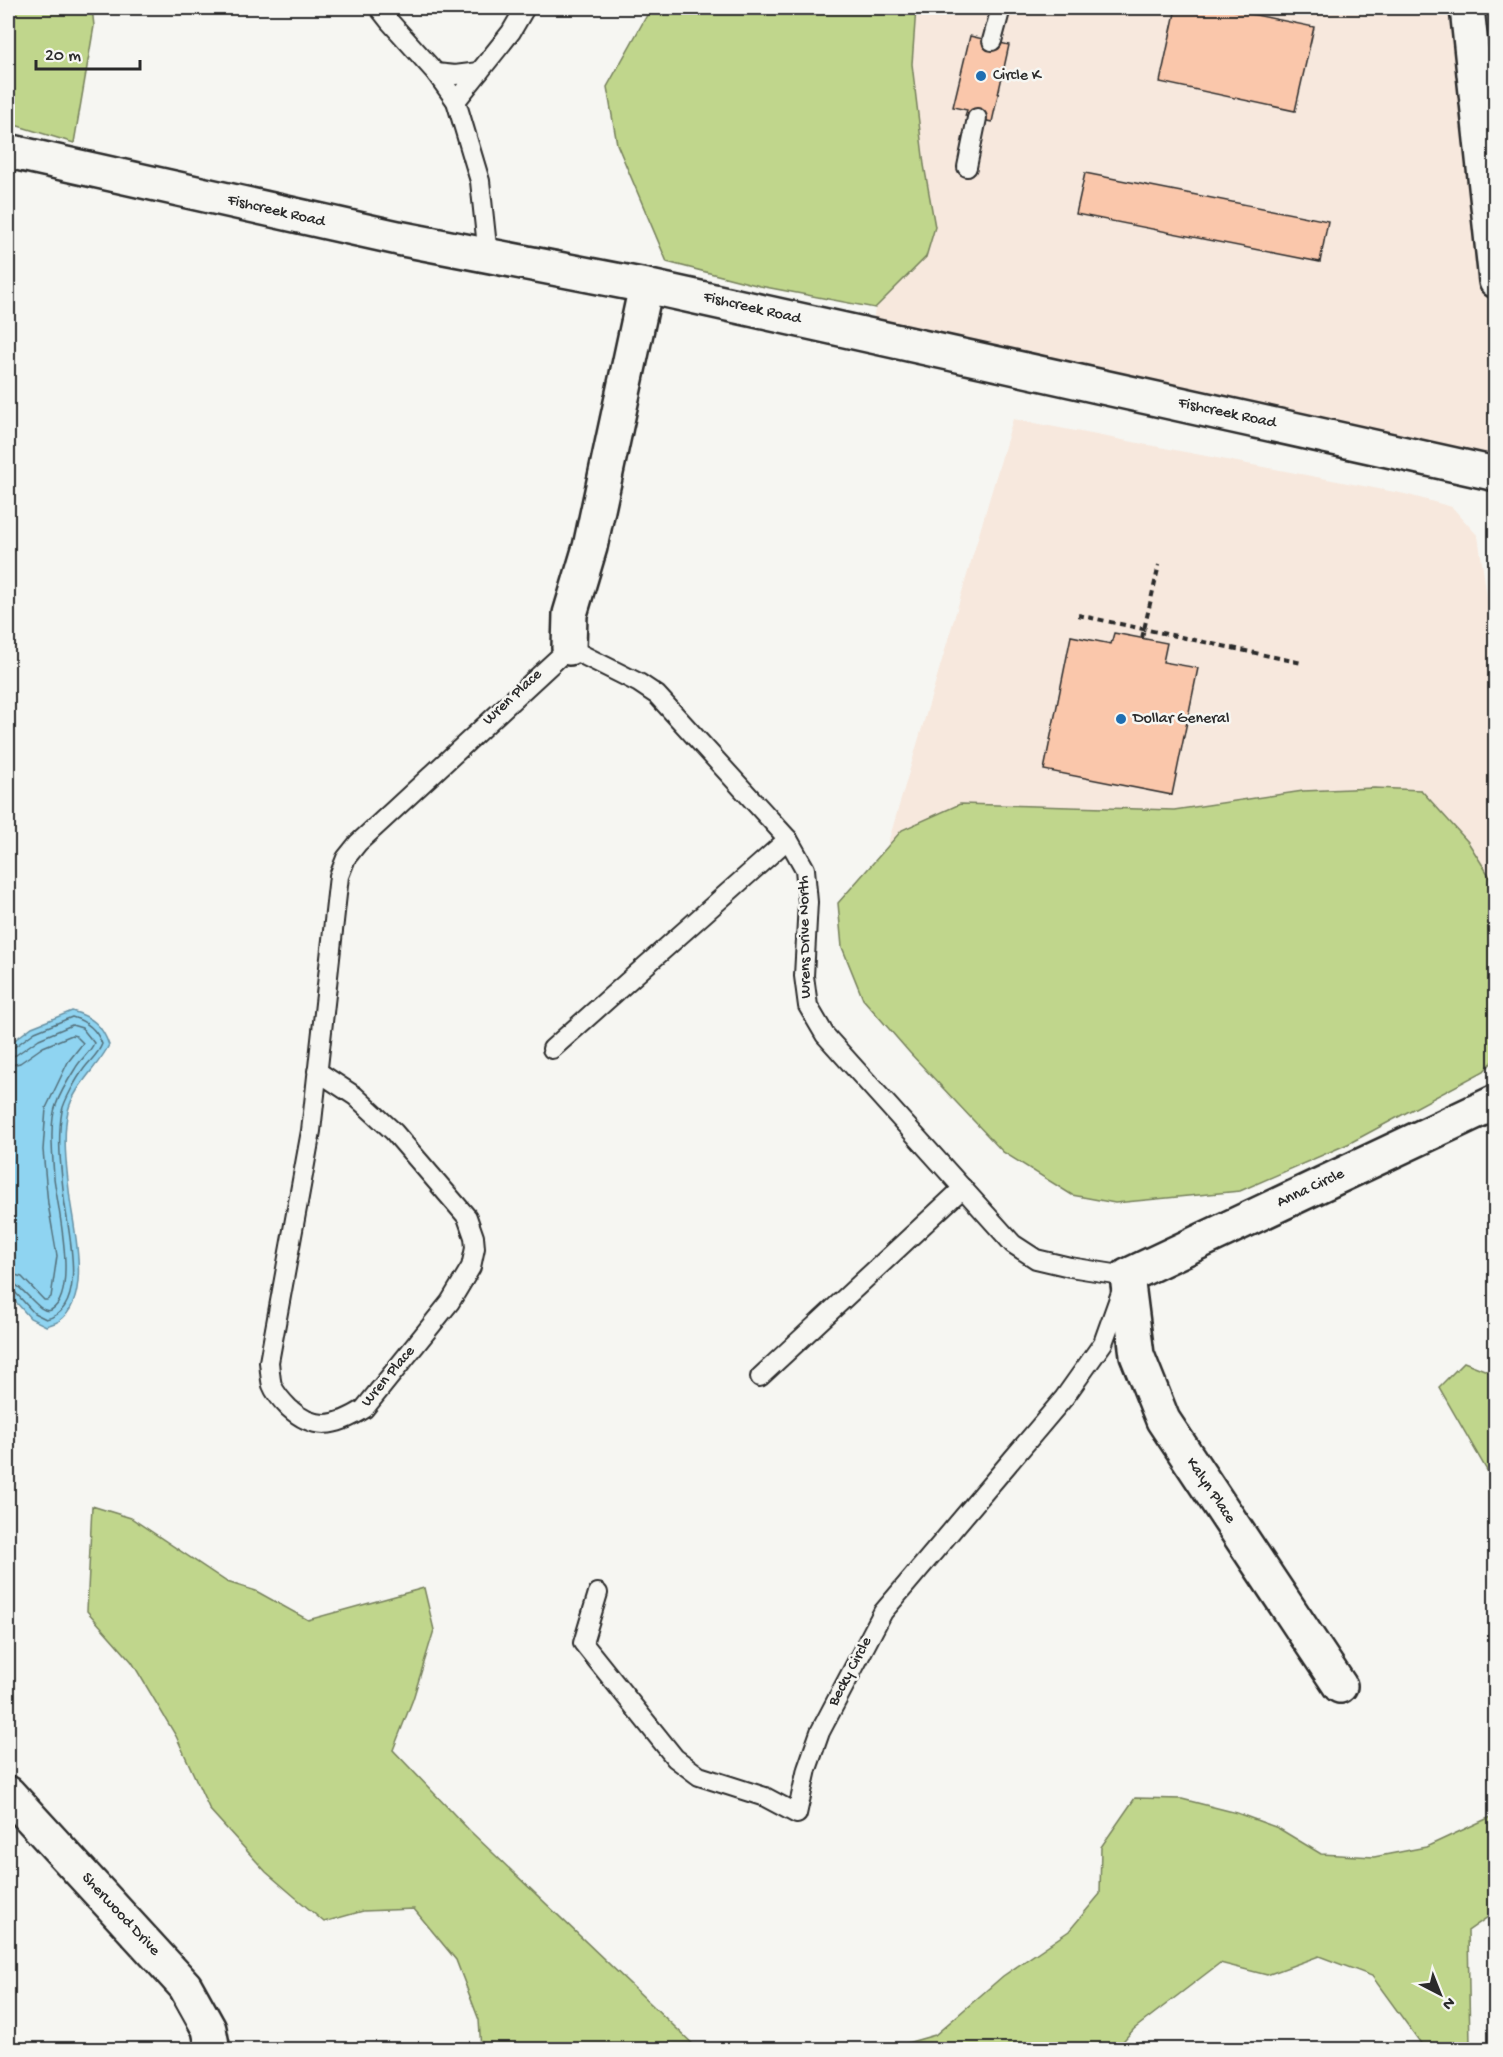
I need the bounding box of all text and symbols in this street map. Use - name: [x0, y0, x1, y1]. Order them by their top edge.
- scale bar: [36, 33, 140, 71]
- text: 20 m: [45, 46, 81, 67]
- place label: Circle K: [993, 67, 1043, 86]
- marker: Circle K: [974, 69, 988, 83]
- street label: Fishcreek Road: [224, 191, 328, 233]
- street label: Fishcreek Road: [700, 288, 804, 330]
- street label: Fishcreek Road: [1175, 394, 1279, 434]
- street label: Wren Place: [480, 665, 547, 730]
- place label: Dollar General: [1132, 710, 1229, 729]
- marker: Dollar General: [1114, 712, 1128, 726]
- street label: Wrens Drive North: [795, 875, 817, 999]
- street label: Anna Circle: [1274, 1165, 1348, 1213]
- street label: Wren Place: [358, 1342, 420, 1411]
- street label: Kalyn Place: [1181, 1454, 1239, 1528]
- street label: Becky Circle: [824, 1633, 878, 1711]
- street label: Sherwood Drive: [77, 1869, 164, 1961]
- north arrow: [1410, 1964, 1470, 2024]
- text: N: [1437, 1992, 1458, 2013]

